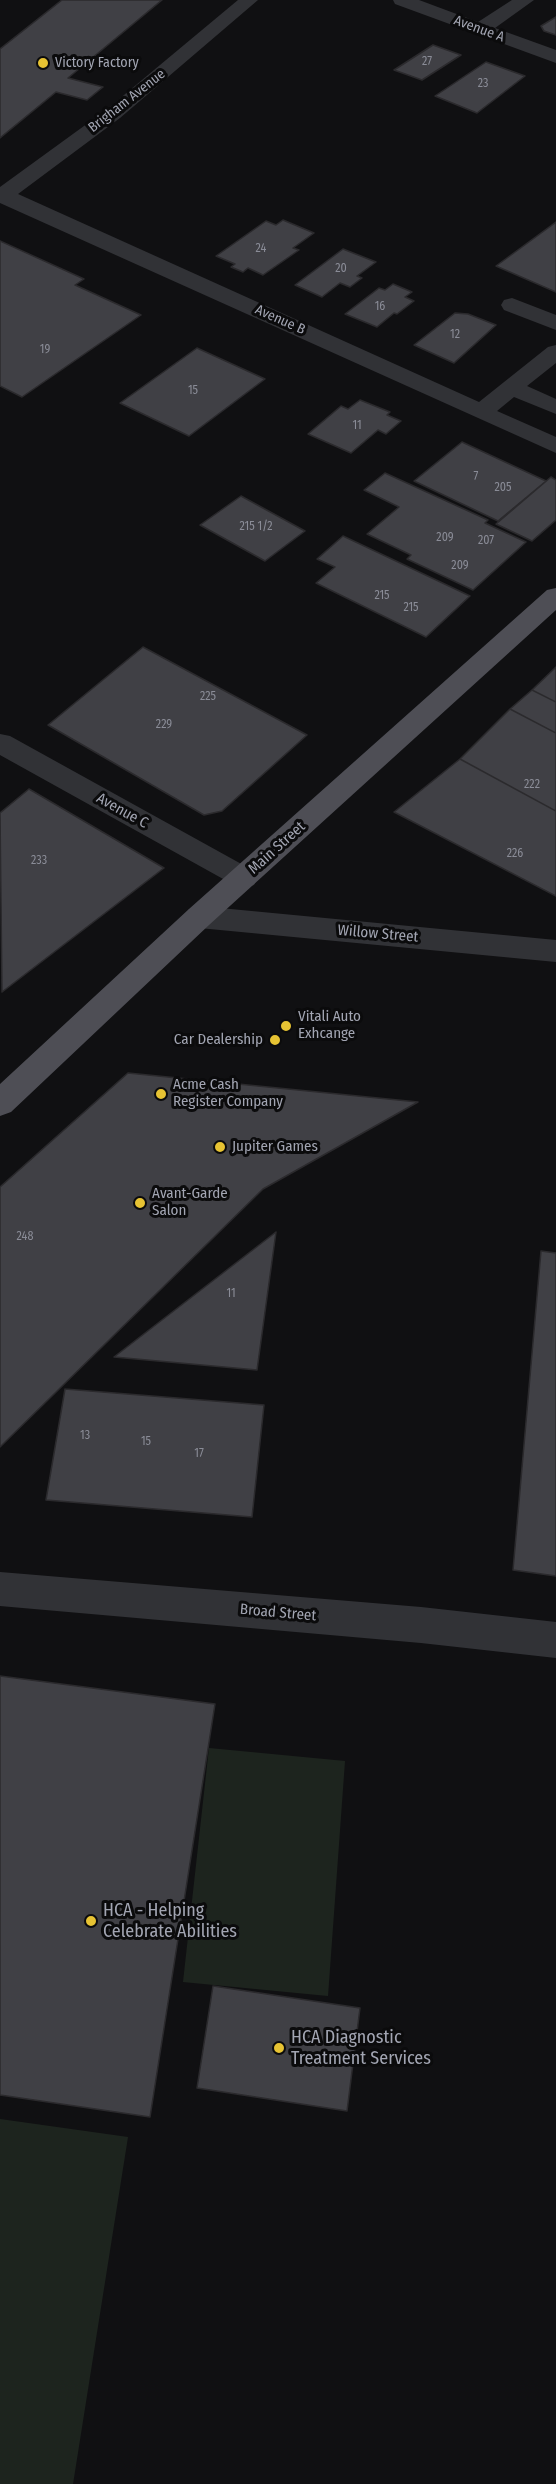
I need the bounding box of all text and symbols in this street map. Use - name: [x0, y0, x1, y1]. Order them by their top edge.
- street label: Avenue A: [451, 12, 507, 46]
- place label: Victory Factory: [55, 55, 139, 71]
- house number: 27: [422, 55, 432, 69]
- marker: Victory Factory: [36, 56, 50, 70]
- street label: Brigham Avenue: [85, 66, 169, 136]
- house number: 23: [478, 77, 488, 91]
- house number: 24: [256, 242, 266, 256]
- house number: 20: [335, 262, 347, 276]
- house number: 16: [375, 300, 385, 314]
- street label: Avenue B: [252, 302, 308, 338]
- house number: 12: [450, 328, 460, 342]
- house number: 19: [40, 343, 50, 357]
- house number: 15: [188, 384, 198, 398]
- house number: 11: [352, 419, 362, 433]
- house number: 7: [474, 470, 478, 484]
- house number: 205: [494, 481, 512, 495]
- house number: 215 1/2: [239, 520, 273, 534]
- house number: 209: [436, 531, 454, 545]
- house number: 207: [478, 534, 494, 548]
- house number: 209: [451, 559, 469, 573]
- house number: 215: [374, 589, 390, 603]
- house number: 215: [403, 601, 419, 615]
- house number: 225: [200, 690, 216, 704]
- house number: 229: [156, 718, 172, 732]
- house number: 222: [524, 778, 540, 792]
- street label: Avenue C: [93, 790, 151, 832]
- street label: Main Street: [245, 818, 309, 878]
- house number: 226: [507, 847, 523, 861]
- house number: 233: [31, 854, 47, 868]
- street label: Willow Street: [337, 922, 419, 946]
- place label: Vitali Auto Exhcange: [298, 1008, 361, 1043]
- marker: Vitali Auto Exhcange: [279, 1019, 293, 1033]
- place label: Car Dealership: [174, 1031, 263, 1049]
- marker: Car Dealership: [268, 1033, 282, 1047]
- place label: Acme Cash Register Company: [173, 1076, 283, 1111]
- marker: Acme Cash Register Company: [154, 1087, 168, 1101]
- place label: Jupiter Games: [232, 1138, 318, 1156]
- marker: Jupiter Games: [213, 1140, 227, 1154]
- place label: Avant-Garde Salon: [152, 1185, 228, 1220]
- marker: Avant-Garde Salon: [133, 1196, 147, 1210]
- house number: 248: [17, 1230, 33, 1244]
- house number: 11: [226, 1287, 236, 1301]
- house number: 13: [80, 1429, 90, 1443]
- house number: 15: [141, 1435, 151, 1449]
- house number: 17: [194, 1447, 204, 1461]
- street label: Broad Street: [239, 1601, 317, 1625]
- place label: HCA - Helping Celebrate Abilities: [103, 1900, 237, 1942]
- marker: HCA - Helping Celebrate Abilities: [84, 1914, 98, 1928]
- place label: HCA Diagnostic Treatment Services: [291, 2027, 431, 2070]
- marker: HCA Diagnostic Treatment Services: [272, 2041, 286, 2055]

